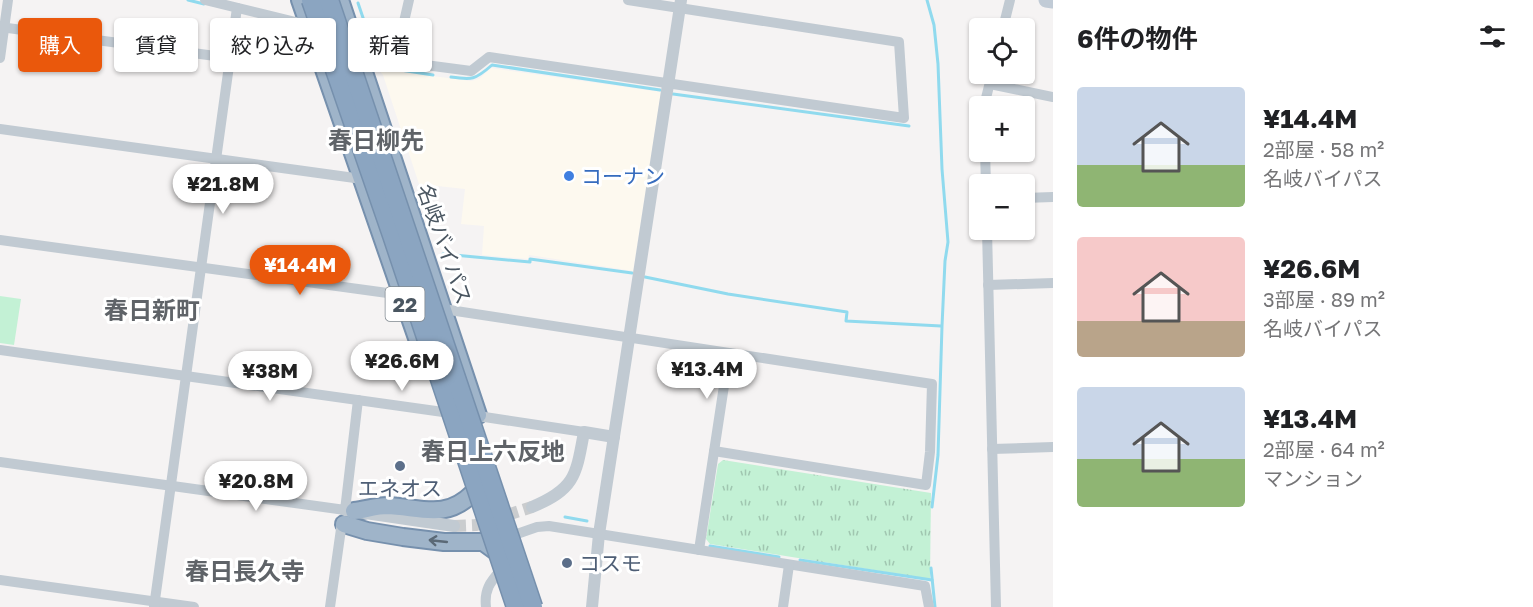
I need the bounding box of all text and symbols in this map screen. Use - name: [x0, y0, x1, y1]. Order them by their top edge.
- chip: 購入: [18, 18, 102, 72]
- chip: 賃貸: [114, 18, 198, 72]
- chip: 絞り込み: [210, 18, 336, 72]
- chip: 新着: [348, 18, 432, 72]
- map controls: [969, 18, 1035, 240]
- button: locate: [969, 18, 1035, 84]
- icon: filters: [1476, 20, 1509, 53]
- text: 6件の物件: [1077, 23, 1198, 54]
- button: +: [969, 96, 1035, 162]
- text: ¥14.4M: [1263, 103, 1358, 134]
- icon: home: [1125, 111, 1197, 183]
- district label: 春日柳先: [328, 125, 424, 154]
- text: 2部屋 · 58 m²: [1263, 137, 1384, 161]
- place label: コーナン: [581, 163, 665, 189]
- pin: ¥21.8M: [174, 164, 272, 215]
- text: 名岐バイパス: [1263, 166, 1383, 190]
- marker: コーナン: [562, 169, 576, 183]
- text: ¥21.8M: [187, 171, 259, 195]
- button: −: [969, 174, 1035, 240]
- street label: 名岐バイパス: [412, 180, 478, 308]
- pin: ¥14.4M: [251, 245, 349, 296]
- text: ¥14.4M: [264, 252, 336, 276]
- text: ¥26.6M: [1263, 253, 1361, 284]
- icon: home: [1125, 261, 1197, 333]
- road number: 22: [386, 287, 424, 321]
- text: 3部屋 · 89 m²: [1263, 287, 1385, 311]
- district label: 春日新町: [104, 295, 200, 324]
- text: 名岐バイパス: [1263, 316, 1383, 340]
- pin: ¥26.6M: [353, 341, 451, 392]
- text: ¥26.6M: [365, 348, 440, 372]
- pin: ¥13.4M: [658, 349, 756, 400]
- pin: ¥38M: [234, 351, 306, 402]
- text: ¥13.4M: [671, 356, 743, 380]
- text: ¥38M: [242, 358, 298, 382]
- text: ¥13.4M: [1263, 403, 1357, 434]
- icon: home: [1125, 411, 1197, 483]
- district label: 春日上六反地: [421, 436, 565, 465]
- text: 2部屋 · 64 m²: [1263, 437, 1385, 461]
- marker: エネオス: [393, 459, 407, 473]
- pin: ¥20.8M: [207, 461, 305, 512]
- text: マンション: [1263, 466, 1363, 490]
- text: ¥20.8M: [218, 468, 294, 492]
- place label: エネオス: [358, 475, 442, 501]
- one-way arrow: [428, 535, 448, 546]
- place label: コスモ: [579, 550, 642, 576]
- district label: 春日長久寺: [185, 556, 305, 585]
- marker: コスモ: [560, 556, 574, 570]

